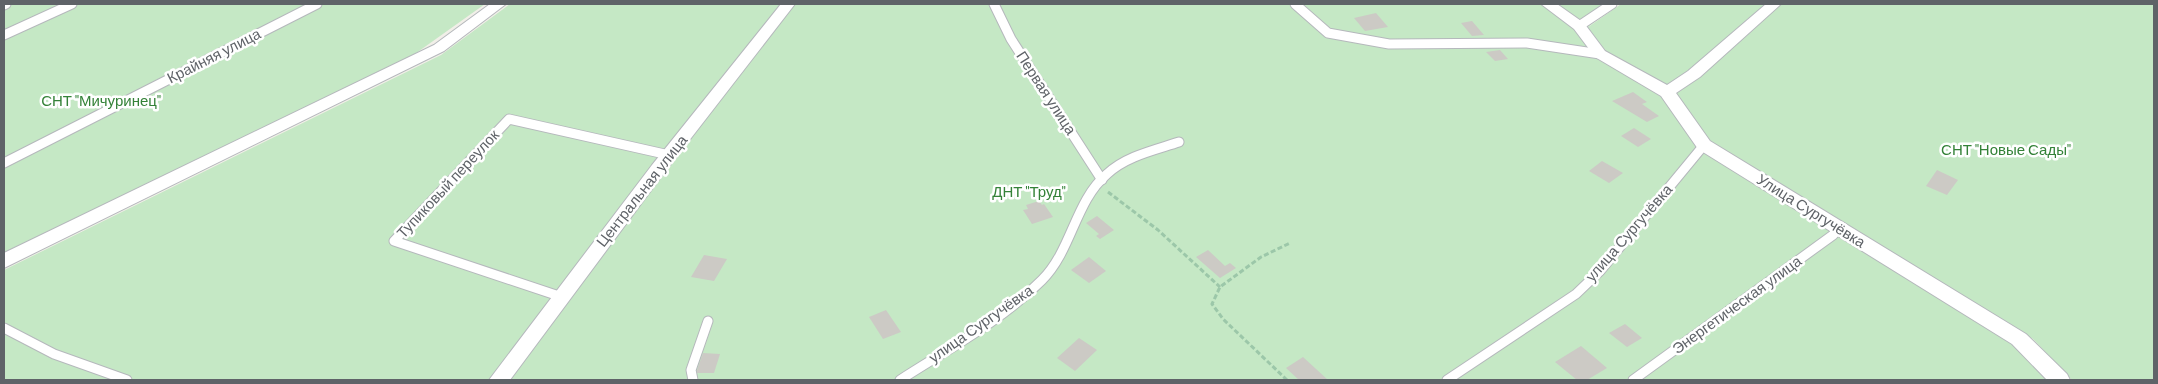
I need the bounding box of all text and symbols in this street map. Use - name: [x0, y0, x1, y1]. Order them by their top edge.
- street label: Крайняя улица: [164, 24, 264, 86]
- street label: Первая улица: [1013, 47, 1081, 138]
- park label: СНТ "Мичуринец": [41, 91, 161, 109]
- street label: Тупиковый переулок: [392, 125, 502, 241]
- street label: Центральная улица: [592, 130, 691, 250]
- park label: СНТ "Новые Сады": [1941, 140, 2071, 158]
- street label: Улица Сургучёвка: [1754, 170, 1870, 251]
- street label: улица Сургучёвка: [1581, 180, 1676, 285]
- park label: ДНТ "Труд": [992, 182, 1066, 200]
- street label: Энергетическая улица: [1668, 251, 1805, 357]
- street label: улица Сургучёвка: [925, 280, 1037, 366]

